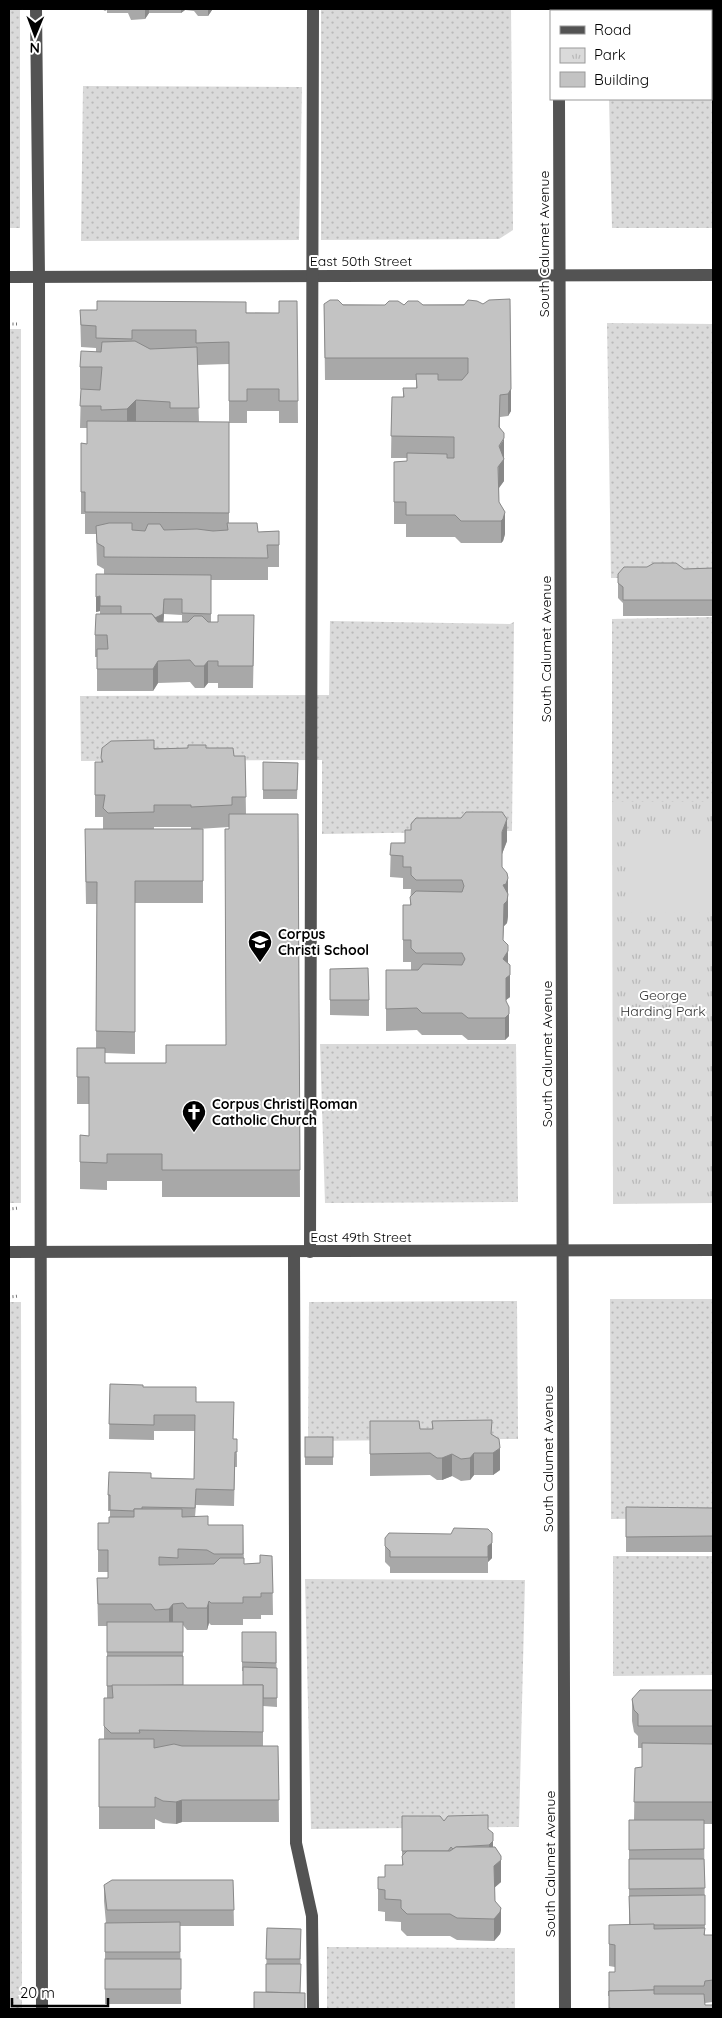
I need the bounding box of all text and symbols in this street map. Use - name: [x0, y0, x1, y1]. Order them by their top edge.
- north arrow: [10, 10, 60, 60]
- legend: [550, 10, 712, 100]
- text: Road: [594, 20, 631, 39]
- text: N: [29, 39, 40, 57]
- text: Park: [594, 45, 626, 64]
- text: Building: [594, 70, 649, 89]
- street label: South Calumet Avenue: [535, 171, 553, 317]
- street label: East 50th Street: [310, 252, 412, 270]
- street label: South Calumet Avenue: [537, 576, 555, 722]
- place label: Corpus Christi School: [278, 925, 369, 959]
- school or university icon: Corpus Christi School: [247, 929, 273, 963]
- street label: South Calumet Avenue: [538, 981, 556, 1127]
- park label: George Harding Park: [620, 986, 706, 1020]
- place label: Corpus Christi Roman Catholic Church: [212, 1095, 358, 1129]
- church icon: Corpus Christi Roman Catholic Church: [181, 1099, 207, 1133]
- street label: East 49th Street: [310, 1228, 412, 1246]
- street label: South Calumet Avenue: [539, 1386, 557, 1532]
- street label: South Calumet Avenue: [541, 1791, 559, 1937]
- scale bar: [12, 1976, 109, 2008]
- text: 20 m: [20, 1983, 55, 2002]

